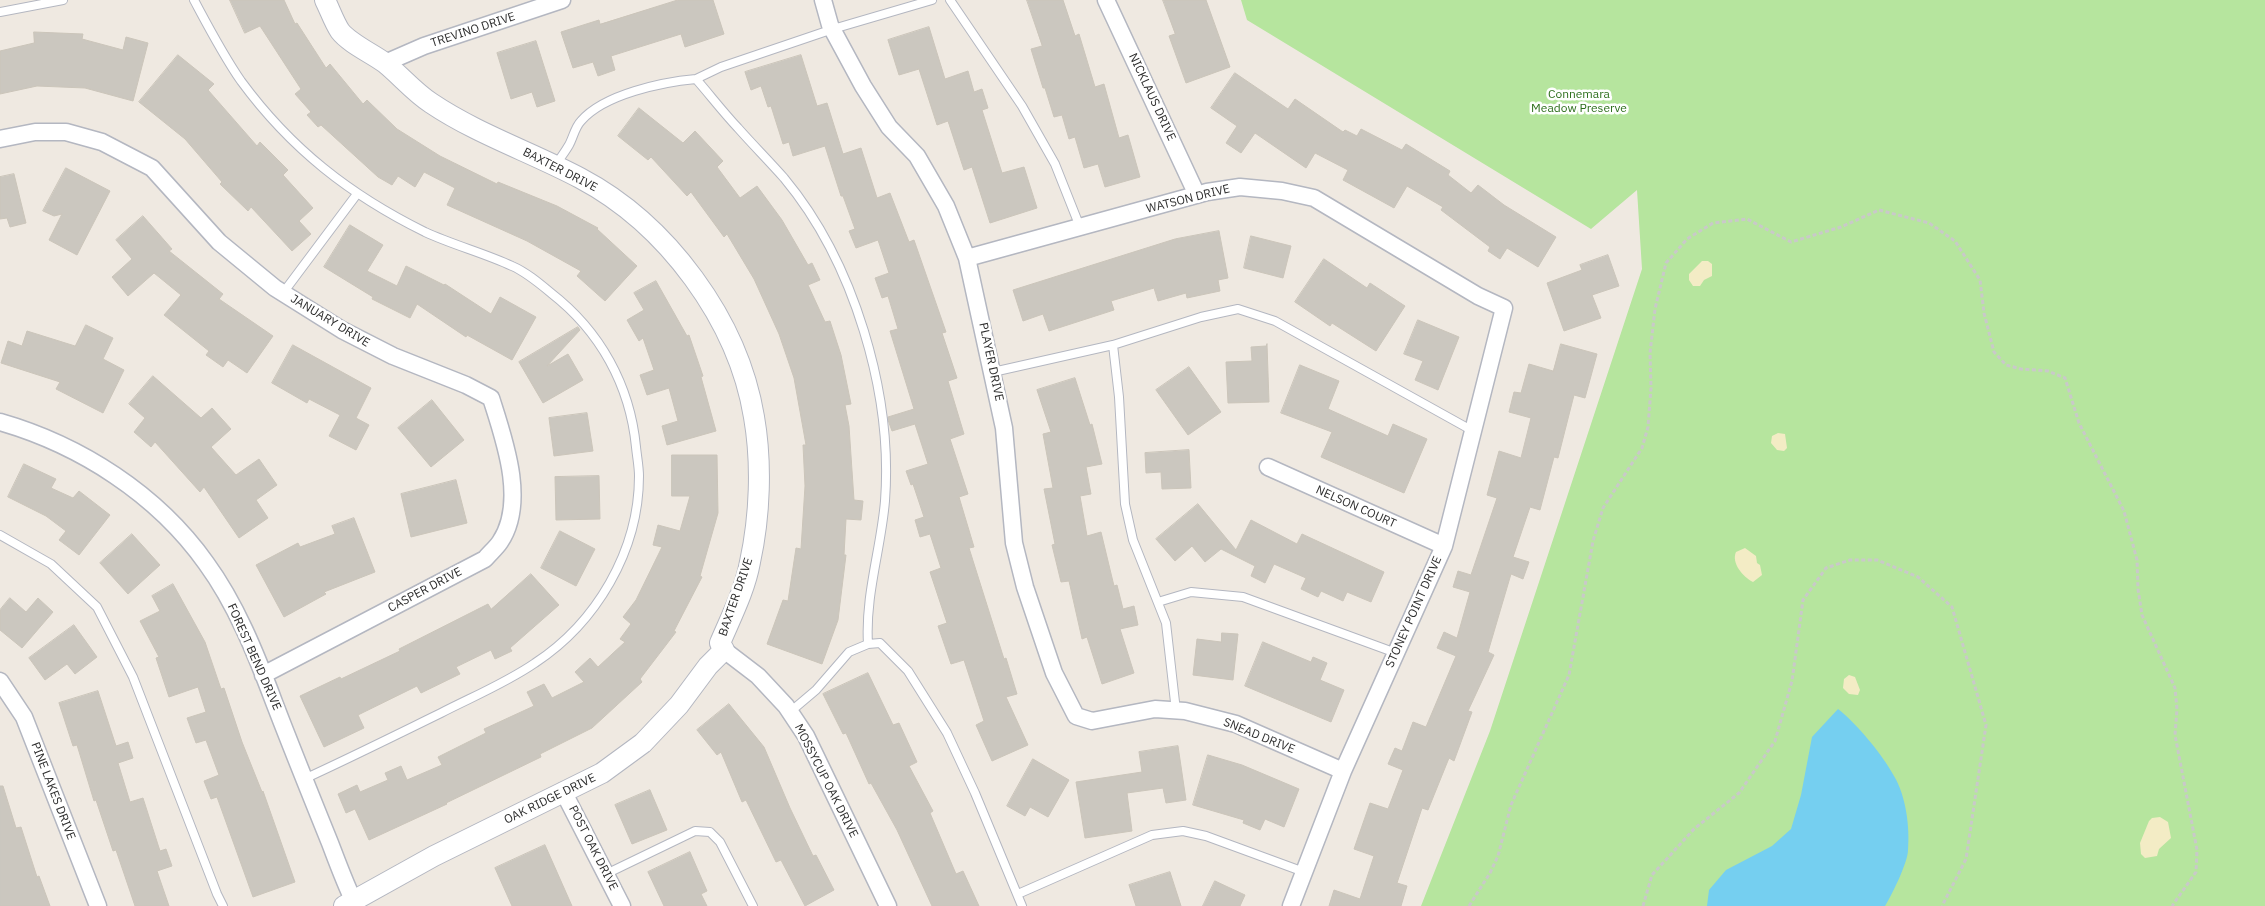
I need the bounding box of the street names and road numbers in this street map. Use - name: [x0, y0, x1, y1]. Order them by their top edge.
- street label: TREVINO DRIVE: [429, 10, 517, 50]
- street label: NICKLAUS DRIVE: [1125, 51, 1179, 143]
- street label: BAXTER DRIVE: [520, 145, 600, 195]
- street label: WATSON DRIVE: [1145, 182, 1231, 216]
- street label: JANUARY DRIVE: [288, 292, 372, 350]
- street label: PLAYER DRIVE: [976, 321, 1006, 403]
- street label: NELSON COURT: [1314, 483, 1398, 531]
- street label: STONEY POINT DRIVE: [1383, 554, 1445, 670]
- street label: BAXTER DRIVE: [716, 556, 756, 638]
- street label: CASPER DRIVE: [386, 564, 464, 616]
- street label: FOREST BEND DRIVE: [224, 601, 284, 713]
- street label: SNEAD DRIVE: [1221, 715, 1297, 757]
- street label: MOSSYCUP OAK DRIVE: [791, 722, 861, 840]
- street label: PINE LAKES DRIVE: [28, 740, 78, 842]
- street label: OAK RIDGE DRIVE: [502, 771, 598, 827]
- street label: POST OAK DRIVE: [565, 803, 621, 893]

